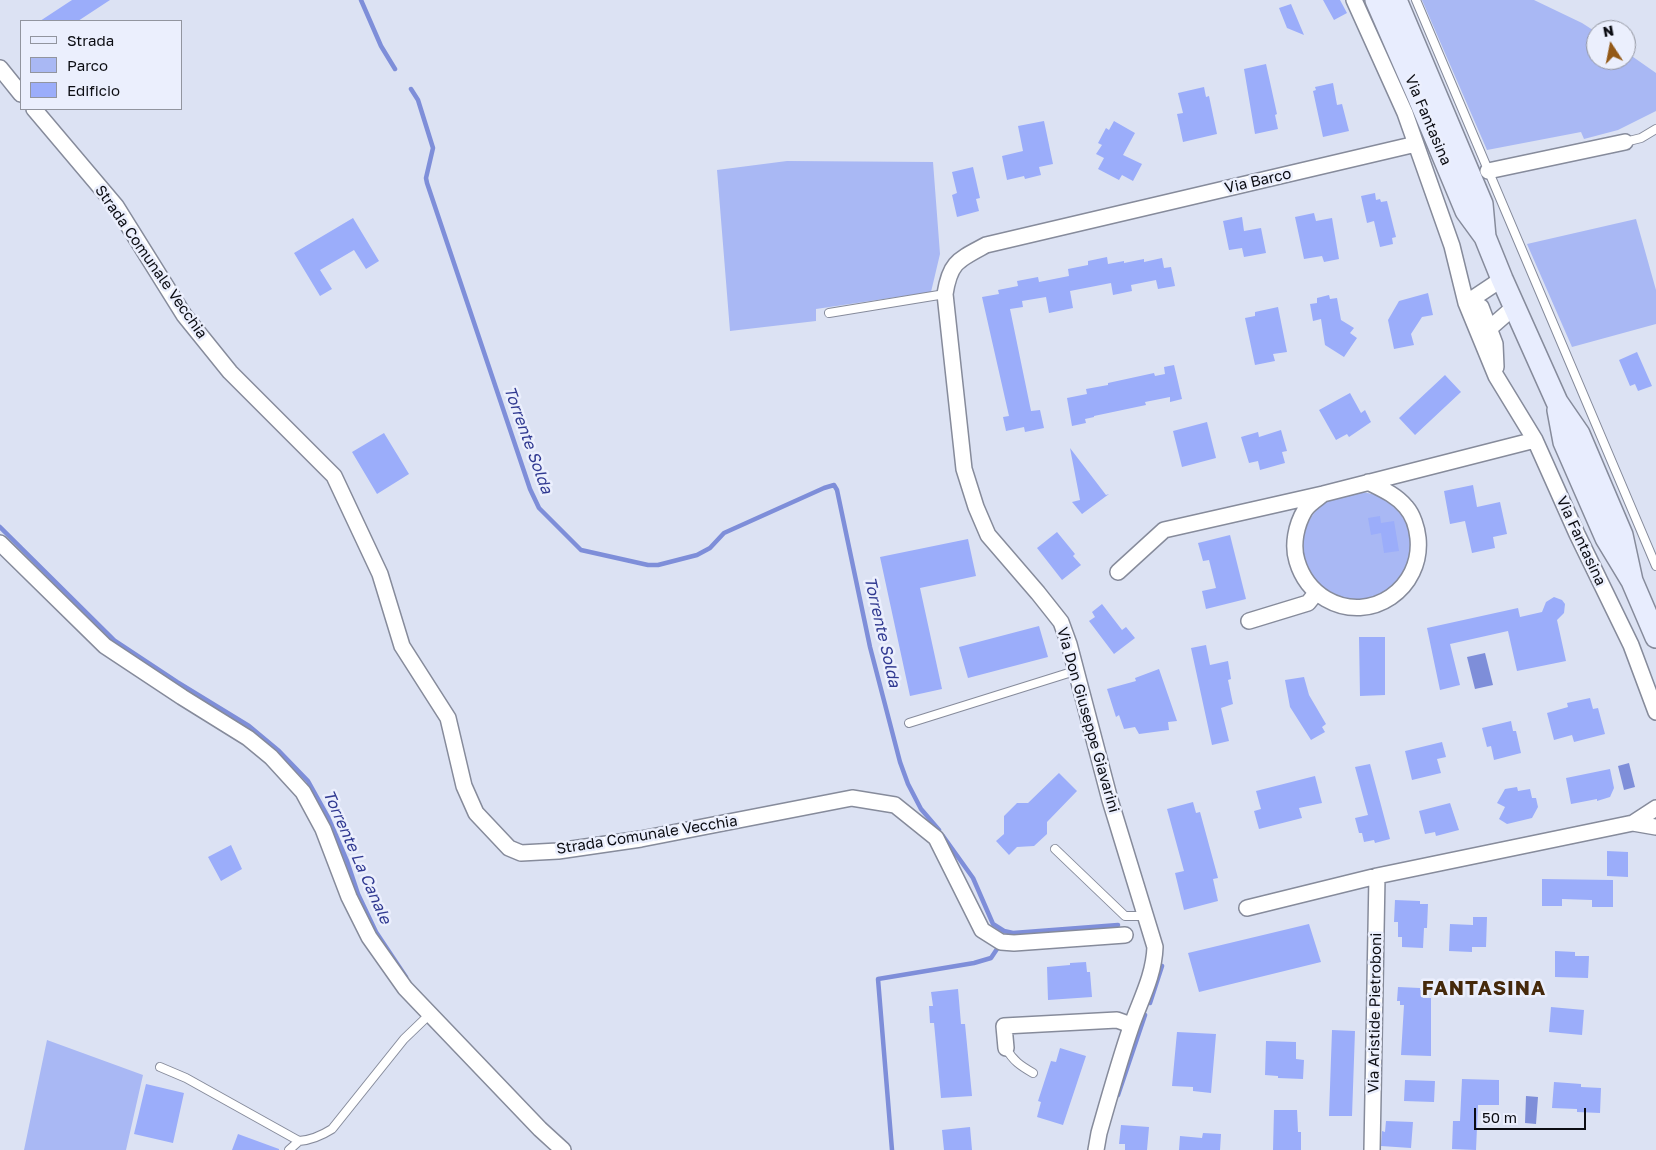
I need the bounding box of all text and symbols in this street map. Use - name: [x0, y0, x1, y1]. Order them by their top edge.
- legend: [20, 20, 182, 110]
- north arrow: [1586, 20, 1636, 70]
- text: N: [1601, 21, 1615, 40]
- text: Strada: [67, 31, 114, 49]
- text: Parco: [67, 56, 108, 74]
- street label: Via Fantasina: [1401, 72, 1455, 168]
- text: Edificio: [67, 81, 120, 99]
- street label: Via Barco: [1223, 165, 1293, 197]
- street label: Strada Comunale Vecchia: [91, 182, 211, 342]
- water label: Torrente Solda: [500, 384, 556, 496]
- street label: Via Fantasina: [1552, 493, 1610, 589]
- water label: Torrente Solda: [860, 575, 904, 689]
- street label: Via Don Giuseppe Giavarini: [1053, 625, 1123, 815]
- water label: Torrente La Canale: [319, 787, 395, 927]
- street label: Strada Comunale Vecchia: [555, 812, 739, 858]
- street label: Via Aristide Pietroboni: [1365, 933, 1385, 1093]
- district label: FANTASINA: [1421, 977, 1547, 1001]
- scale bar: [1476, 1098, 1588, 1130]
- text: 50 m: [1482, 1108, 1517, 1126]

